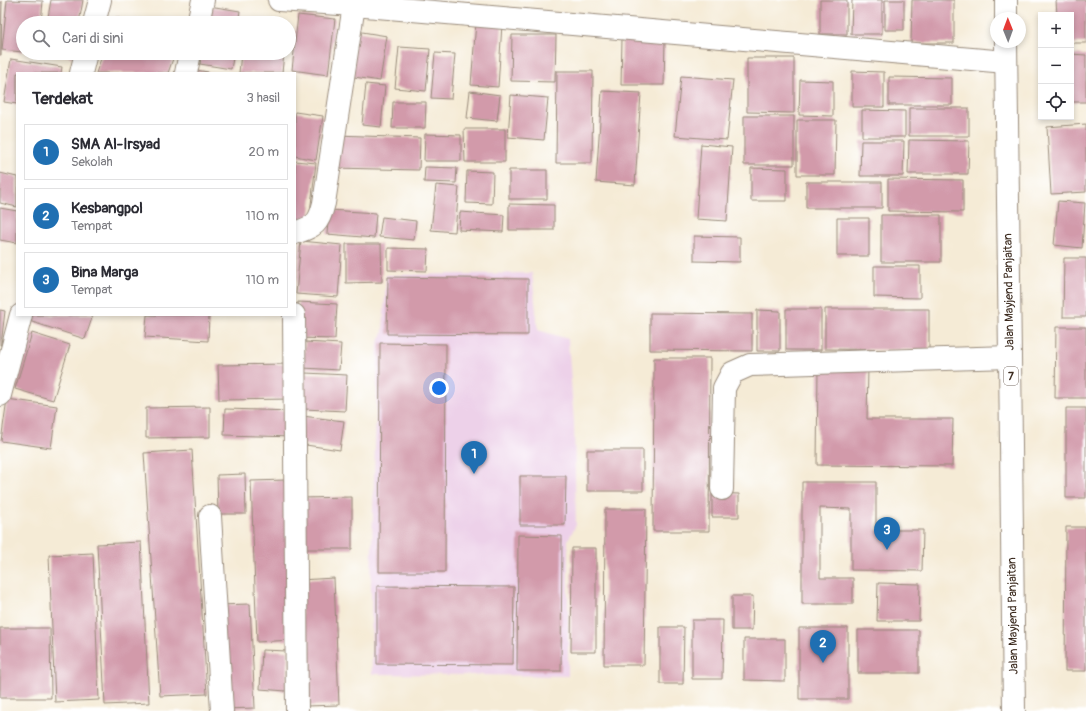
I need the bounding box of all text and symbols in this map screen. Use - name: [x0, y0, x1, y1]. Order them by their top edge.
- north arrow: [990, 12, 1026, 48]
- map controls: [1038, 12, 1074, 120]
- button: +: [1038, 12, 1074, 48]
- search box: [16, 16, 296, 60]
- icon: search: [30, 27, 52, 49]
- text: Cari di sini: [62, 29, 123, 48]
- button: −: [1038, 48, 1074, 84]
- button: locate: [1038, 84, 1074, 120]
- text: Terdekat: [32, 88, 93, 109]
- text: 3 hasil: [247, 90, 280, 106]
- text: SMA Al-Irsyad: [71, 135, 160, 154]
- text: 1: [43, 144, 49, 160]
- text: 20 m: [248, 144, 279, 160]
- text: Sekolah: [71, 154, 113, 170]
- text: Kesbangpol: [71, 199, 143, 218]
- text: 2: [42, 208, 50, 224]
- text: 110 m: [246, 208, 279, 224]
- text: Tempat: [71, 218, 112, 234]
- street label: Jalan Mayjend Panjaitan: [1000, 233, 1018, 351]
- text: Bina Marga: [71, 263, 138, 282]
- text: 3: [42, 272, 50, 288]
- text: 110 m: [246, 272, 279, 288]
- text: Tempat: [71, 282, 112, 298]
- road number: 7: [1004, 367, 1018, 385]
- your location: [429, 378, 449, 398]
- pin: 1: [461, 441, 487, 474]
- pin: 3: [874, 517, 900, 550]
- street label: Jalan Mayjend Panjaitan: [1004, 557, 1022, 675]
- pin: 2: [810, 630, 836, 663]

